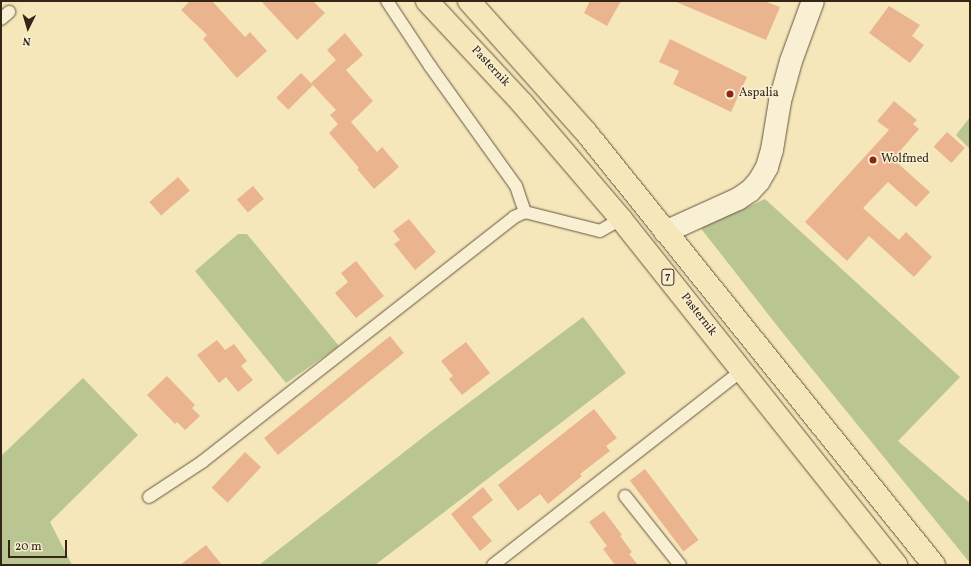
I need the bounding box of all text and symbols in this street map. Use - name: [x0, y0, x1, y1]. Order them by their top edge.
- north arrow: [8, 8, 48, 48]
- text: N: [22, 33, 32, 48]
- street label: Pasternik: [468, 44, 512, 90]
- place label: Aspalia: [739, 87, 779, 101]
- marker: Aspalia: [724, 88, 736, 100]
- place label: Wolfmed: [881, 153, 929, 167]
- marker: Wolfmed: [868, 155, 878, 165]
- road number: 7: [661, 268, 675, 286]
- street label: Pasternik: [677, 291, 719, 339]
- scale bar: [10, 532, 69, 558]
- text: 20 m: [15, 539, 42, 555]

